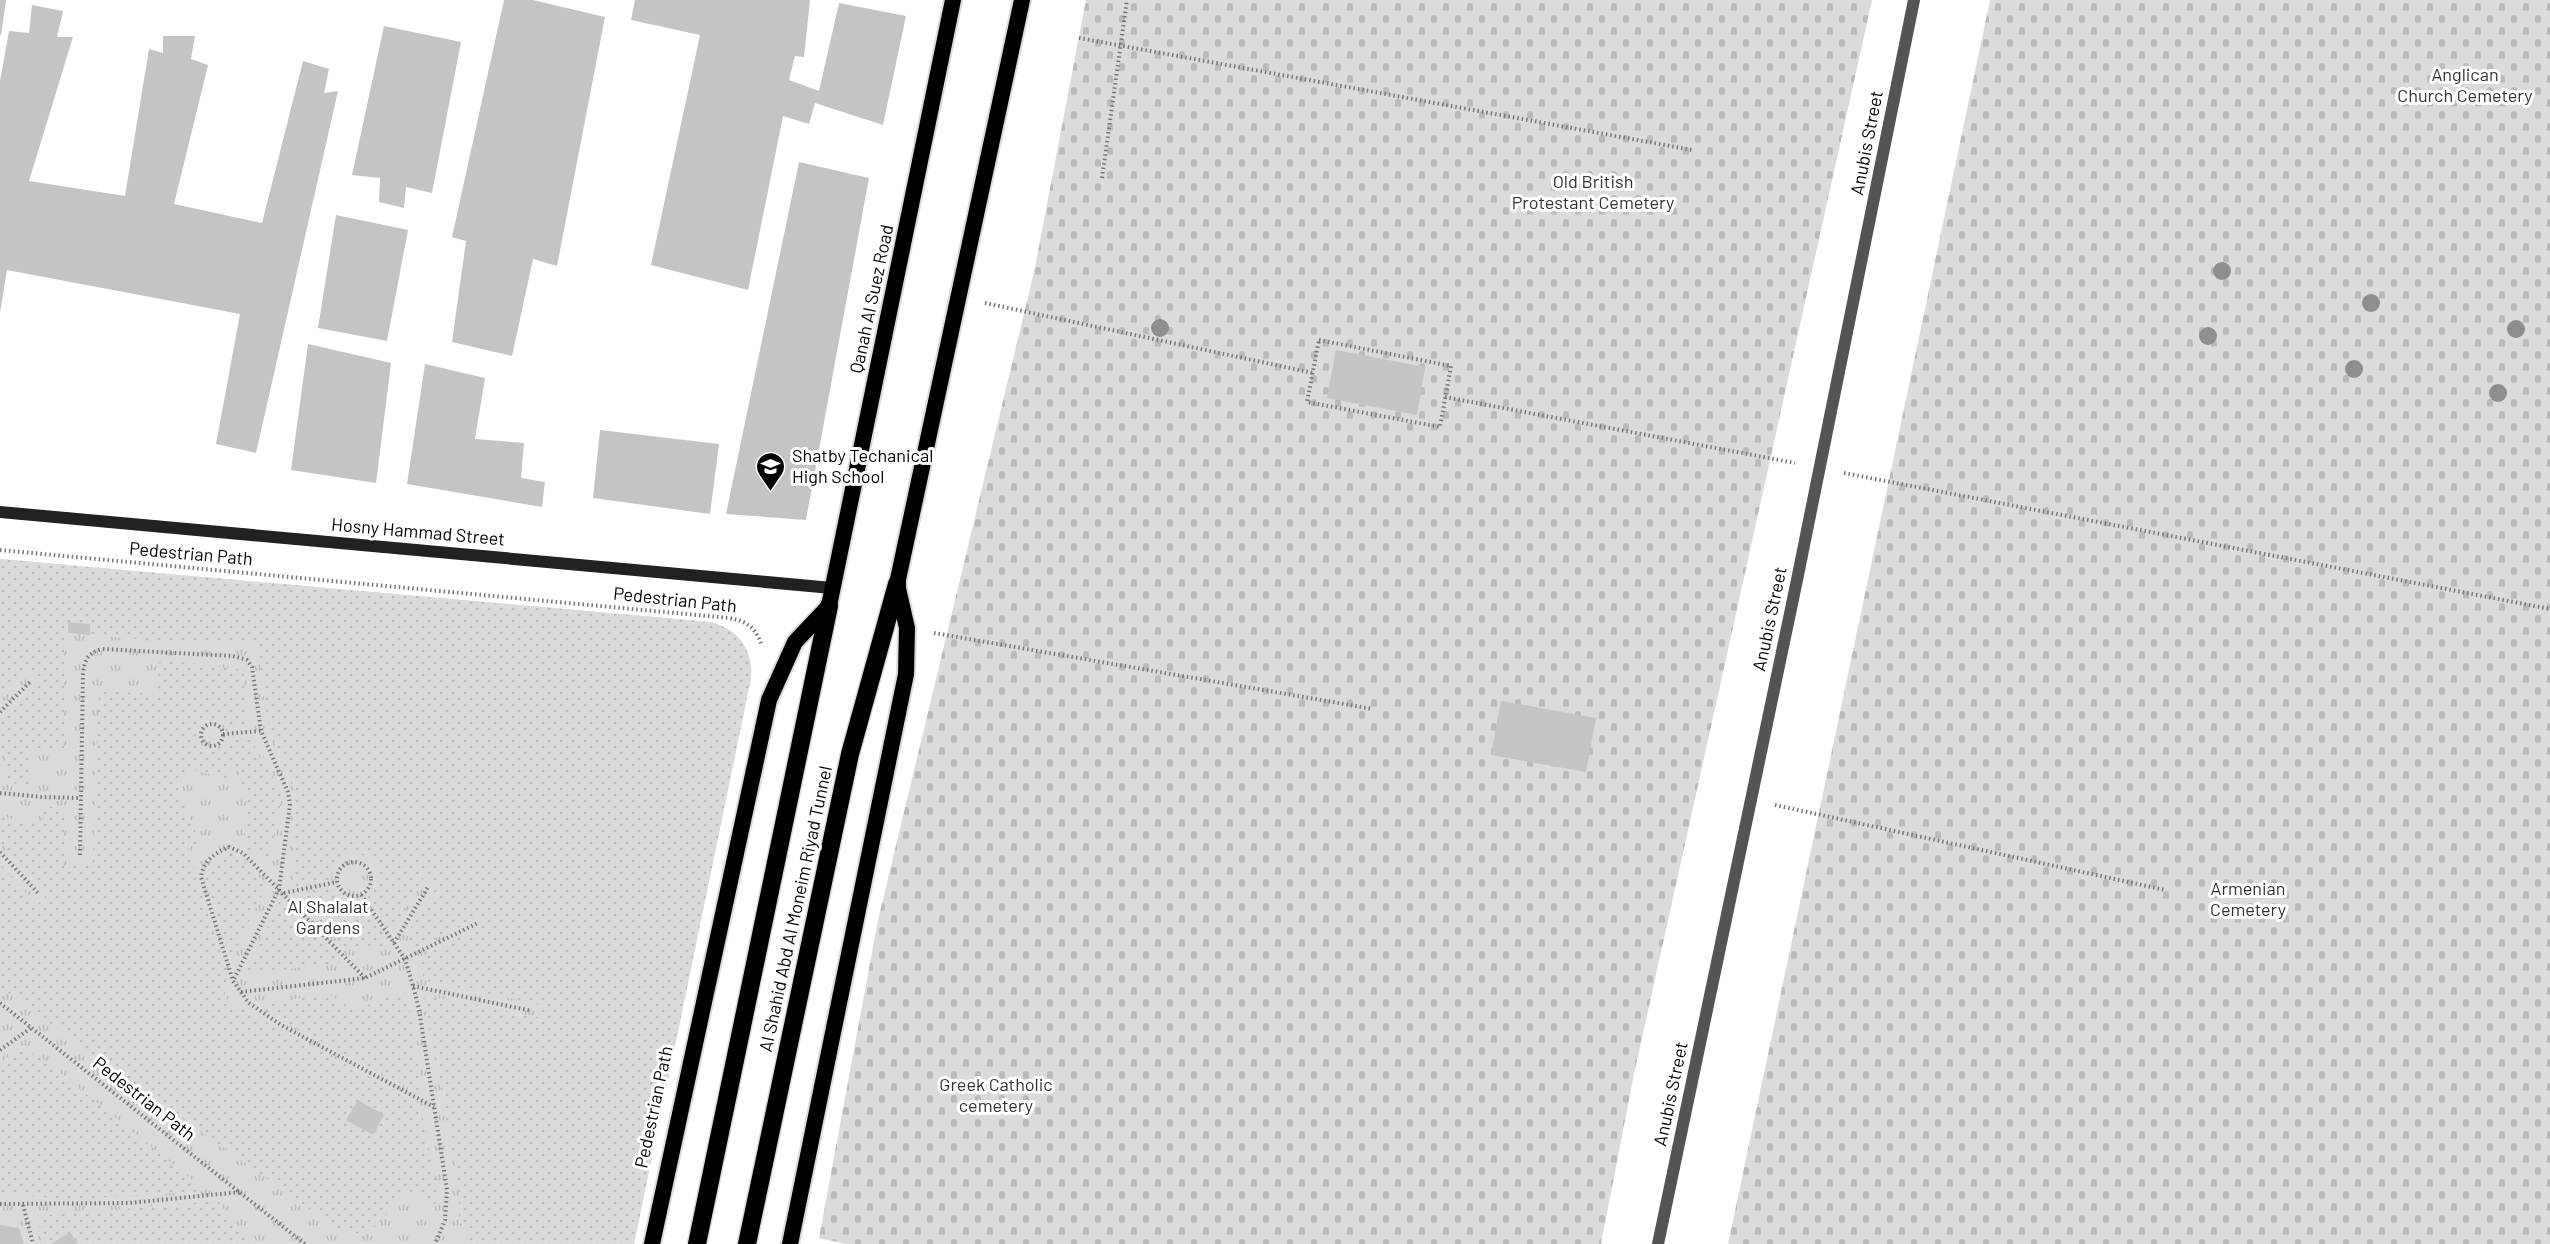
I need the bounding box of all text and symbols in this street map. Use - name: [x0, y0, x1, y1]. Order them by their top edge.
- park label: Anglican Church Cemetery: [2397, 63, 2533, 106]
- street label: Anubis Street: [1845, 89, 1887, 197]
- park label: Old British Protestant Cemetery: [1512, 170, 1674, 213]
- street label: Qanah Al Suez Road: [845, 222, 898, 375]
- place label: Shatby Techanical High School: [792, 444, 933, 487]
- school or university icon: Shatby Techanical High School: [755, 450, 787, 492]
- street label: Hosny Hammad Street: [330, 512, 506, 550]
- street label: Pedestrian Path: [128, 537, 254, 569]
- street label: Anubis Street: [1747, 565, 1791, 673]
- street label: Pedestrian Path: [612, 582, 738, 616]
- street label: Al Shahid Abd Al Moneim Riyad Tunnel: [754, 764, 836, 1054]
- park label: Armenian Cemetery: [2210, 877, 2286, 920]
- park label: Al Shalalat Gardens: [287, 895, 369, 938]
- street label: Anubis Street: [1648, 1040, 1692, 1148]
- street label: Pedestrian Path: [629, 1044, 677, 1170]
- street label: Pedestrian Path: [89, 1051, 200, 1145]
- park label: Greek Catholic cemetery: [939, 1073, 1053, 1116]

